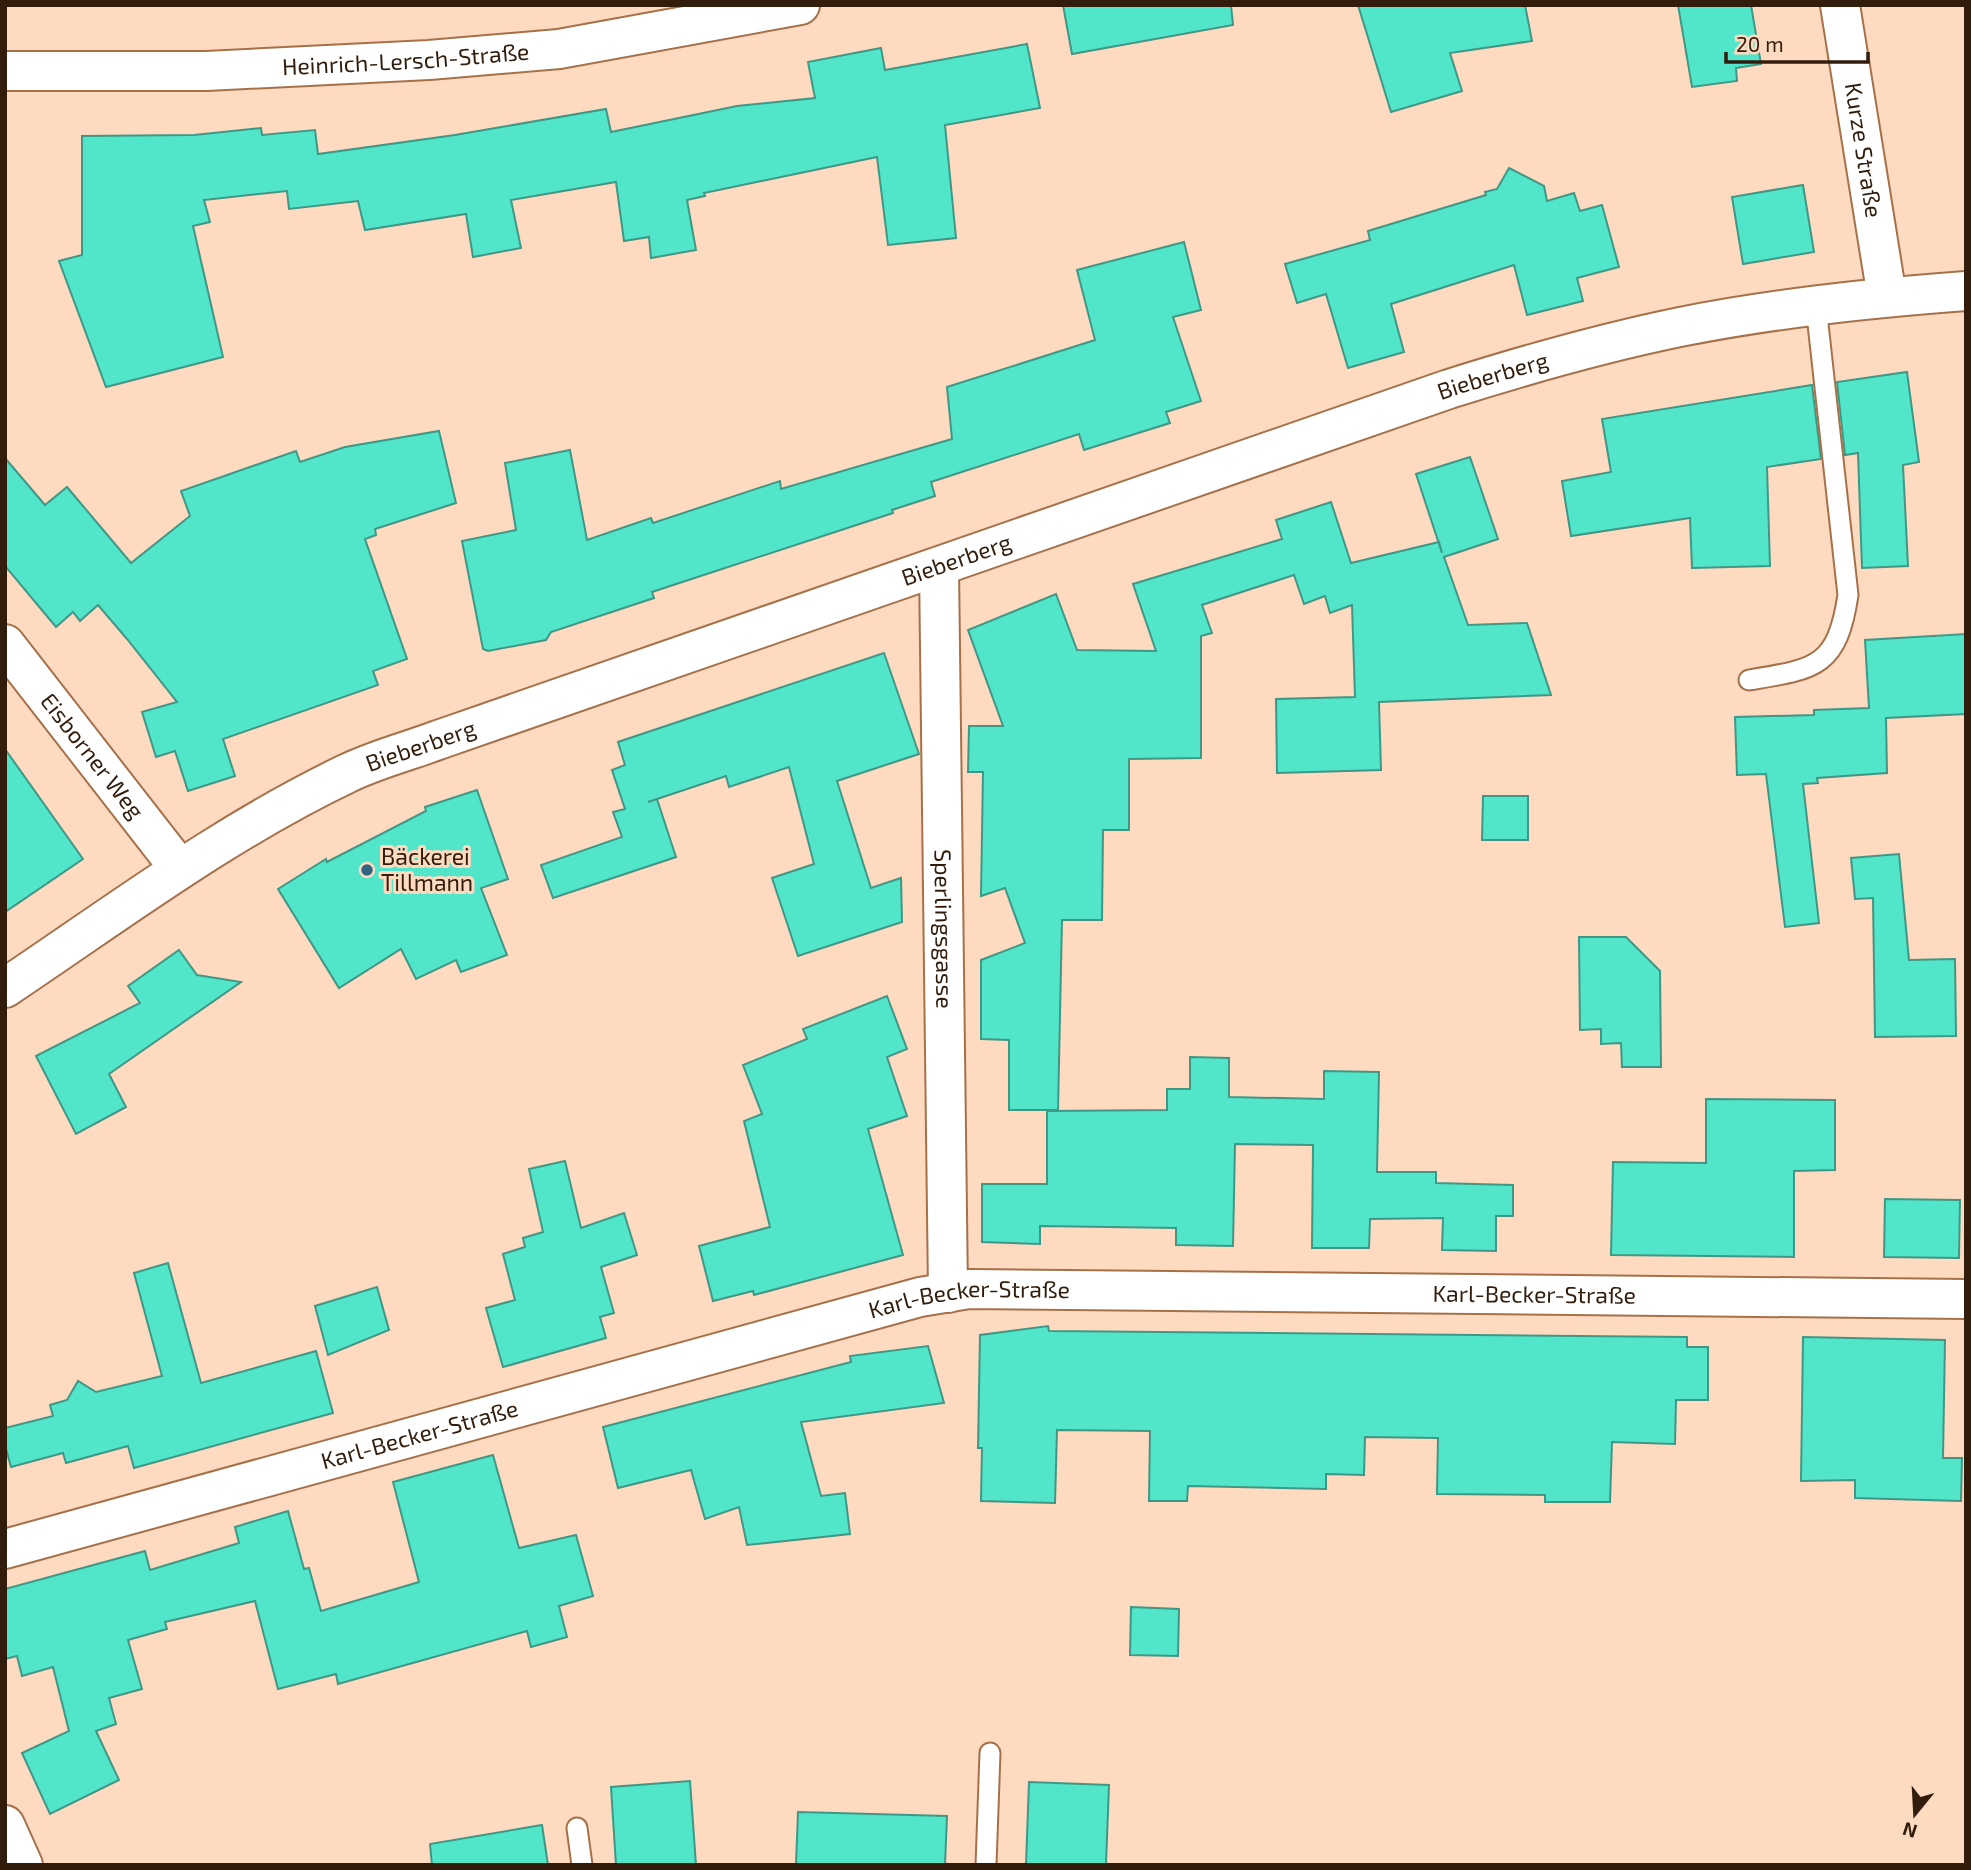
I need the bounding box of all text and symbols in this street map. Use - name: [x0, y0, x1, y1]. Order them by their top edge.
- scale bar: [1726, 21, 1868, 65]
- text: 20 m: [1736, 31, 1784, 56]
- street label: Heinrich-Lersch-Straße: [281, 37, 530, 80]
- street label: Kurze Straße: [1840, 80, 1889, 220]
- street label: Bieberberg: [1433, 345, 1551, 405]
- street label: Bieberberg: [897, 527, 1015, 591]
- street label: Eisborner Weg: [35, 687, 151, 824]
- street label: Bieberberg: [362, 713, 479, 777]
- place label: Bäckerei Tillmann: [381, 842, 473, 896]
- street label: Sperlingsgasse: [930, 849, 959, 1009]
- marker: Bäckerei Tillmann: [359, 862, 375, 878]
- street label: Karl-Becker-Straße: [865, 1274, 1070, 1324]
- street label: Karl-Becker-Straße: [1432, 1279, 1636, 1309]
- street label: Karl-Becker-Straße: [318, 1393, 521, 1474]
- north arrow: [1880, 1779, 1950, 1849]
- text: N: [1900, 1818, 1920, 1844]

